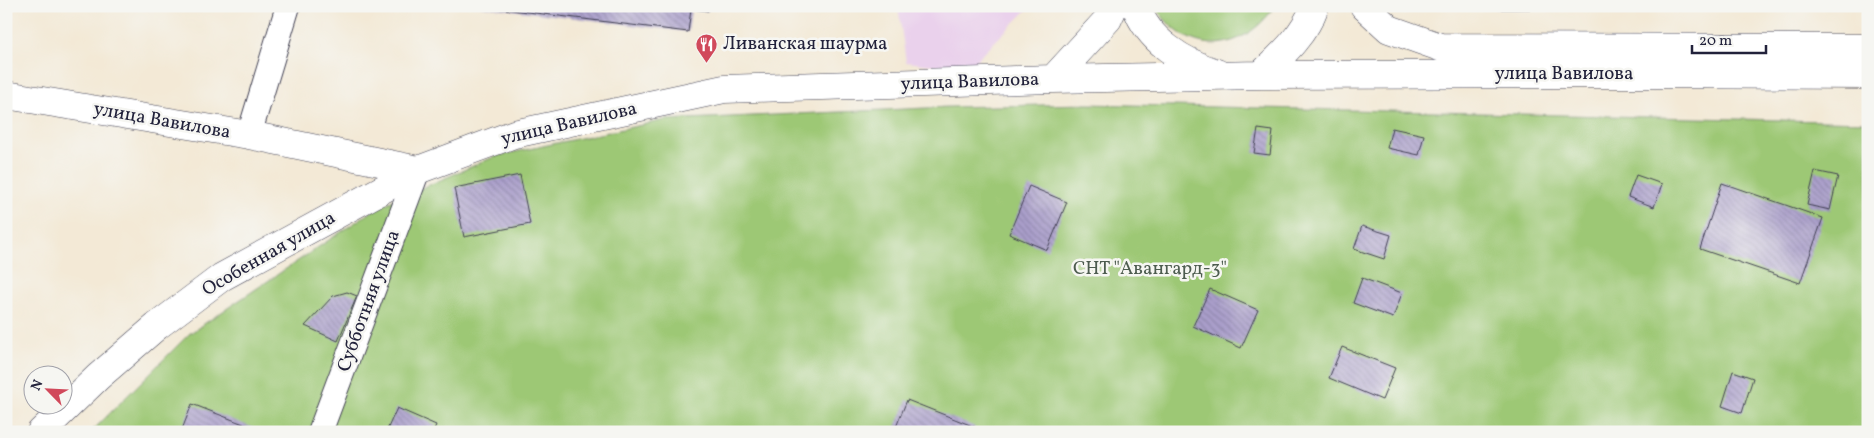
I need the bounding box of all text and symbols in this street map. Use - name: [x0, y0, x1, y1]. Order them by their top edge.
- scale bar: [1692, 22, 1765, 54]
- place label: Ливанская шаурма: [723, 31, 888, 57]
- text: 20 m: [1699, 31, 1732, 52]
- restaurant icon: Ливанская шаурма: [695, 32, 719, 63]
- street label: улица Вавилова: [1495, 61, 1633, 87]
- street label: улица Вавилова: [900, 67, 1040, 97]
- street label: улица Вавилова: [91, 96, 233, 146]
- street label: улица Вавилова: [498, 96, 640, 152]
- street label: Особенная улица: [197, 205, 341, 303]
- street label: Субботняя улица: [331, 227, 407, 375]
- park label: СНТ "Авангард-3": [1073, 256, 1227, 282]
- north arrow: [22, 366, 72, 416]
- text: N: [27, 377, 48, 394]

